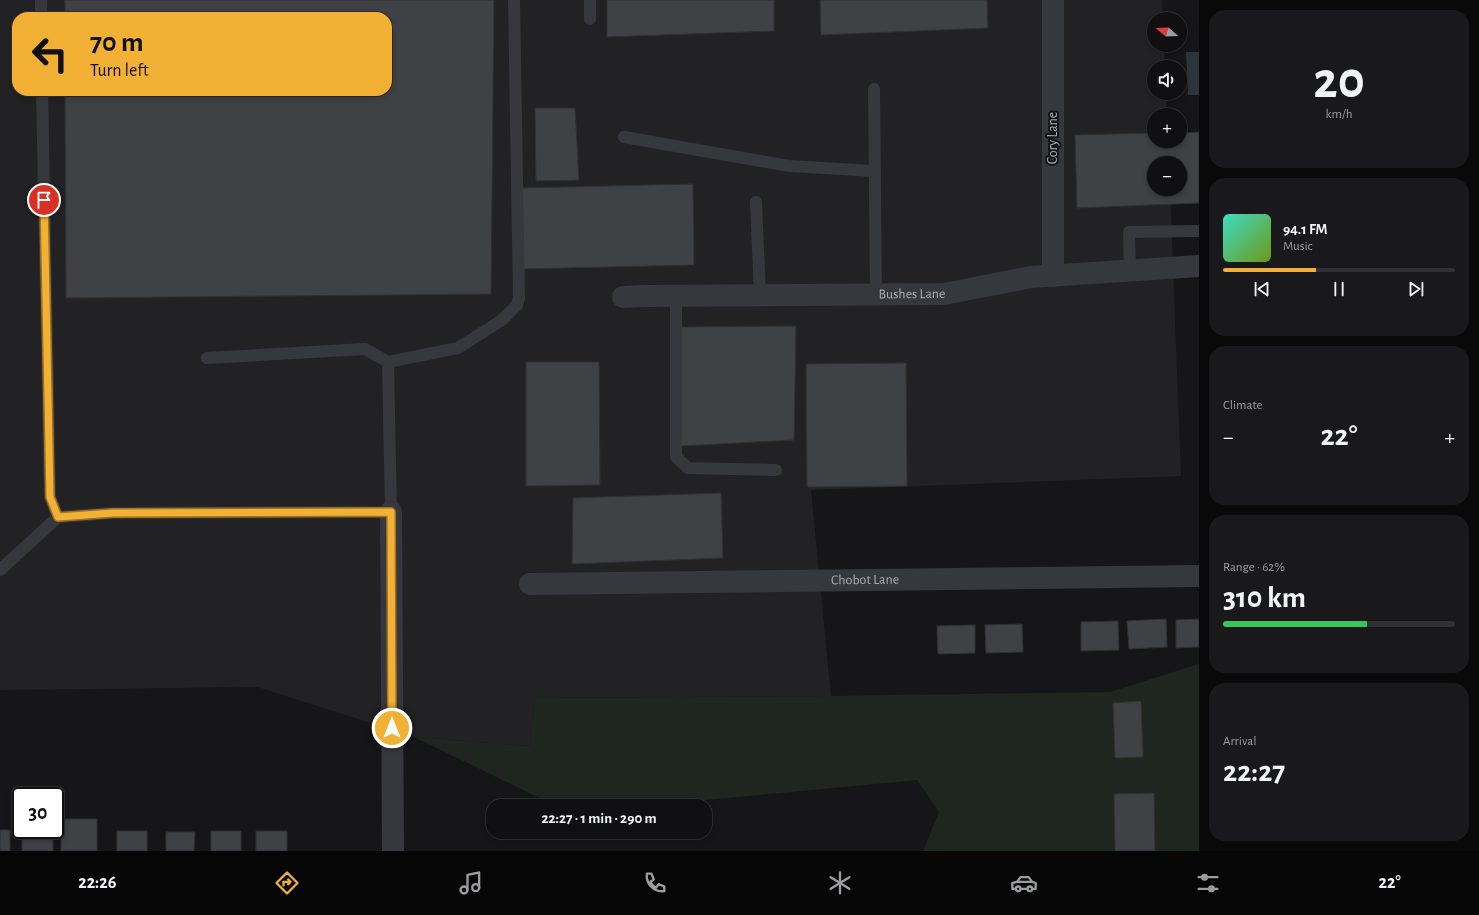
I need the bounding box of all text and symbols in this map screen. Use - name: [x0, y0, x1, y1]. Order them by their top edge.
- north arrow: [1147, 12, 1187, 52]
- map controls: [1147, 12, 1187, 196]
- icon: left: [24, 28, 76, 80]
- text: 70 m: [90, 29, 144, 57]
- text: 20: [1313, 55, 1365, 107]
- button: sound: [1147, 60, 1187, 100]
- text: Turn left: [90, 62, 149, 80]
- button: +: [1147, 108, 1187, 148]
- text: km/h: [1326, 108, 1352, 121]
- street label: Cory Lane: [1046, 112, 1060, 164]
- button: −: [1147, 156, 1187, 196]
- pin: [27, 183, 61, 217]
- icon: arrive: [33, 189, 55, 211]
- text: 94.1 FM: [1283, 222, 1328, 237]
- text: Music: [1283, 240, 1313, 253]
- icon: previous: [1251, 278, 1273, 300]
- icon: pause: [1328, 278, 1350, 300]
- icon: next: [1405, 278, 1427, 300]
- street label: Bushes Lane: [878, 287, 946, 301]
- text: Climate: [1223, 399, 1262, 412]
- text: 22°: [1320, 421, 1358, 451]
- text: −: [1223, 426, 1234, 448]
- text: +: [1444, 426, 1455, 448]
- text: Range · 62%: [1223, 561, 1285, 574]
- street label: Chobot Lane: [831, 573, 899, 587]
- text: 310 km: [1223, 583, 1306, 613]
- position arrow: [371, 707, 413, 749]
- text: Arrival: [1223, 735, 1256, 748]
- text: 22:27: [1223, 757, 1285, 787]
- speed limit sign: 30: [12, 787, 64, 839]
- text: 22:27 · 1 min · 290 m: [541, 811, 657, 826]
- icon: directions: [273, 869, 301, 897]
- icon: music: [457, 869, 485, 897]
- icon: phone: [641, 869, 669, 897]
- icon: climate: [826, 869, 854, 897]
- icon: car: [1010, 869, 1038, 897]
- icon: filters: [1194, 869, 1222, 897]
- text: 22:26: [78, 874, 116, 892]
- text: 22°: [1379, 874, 1401, 892]

